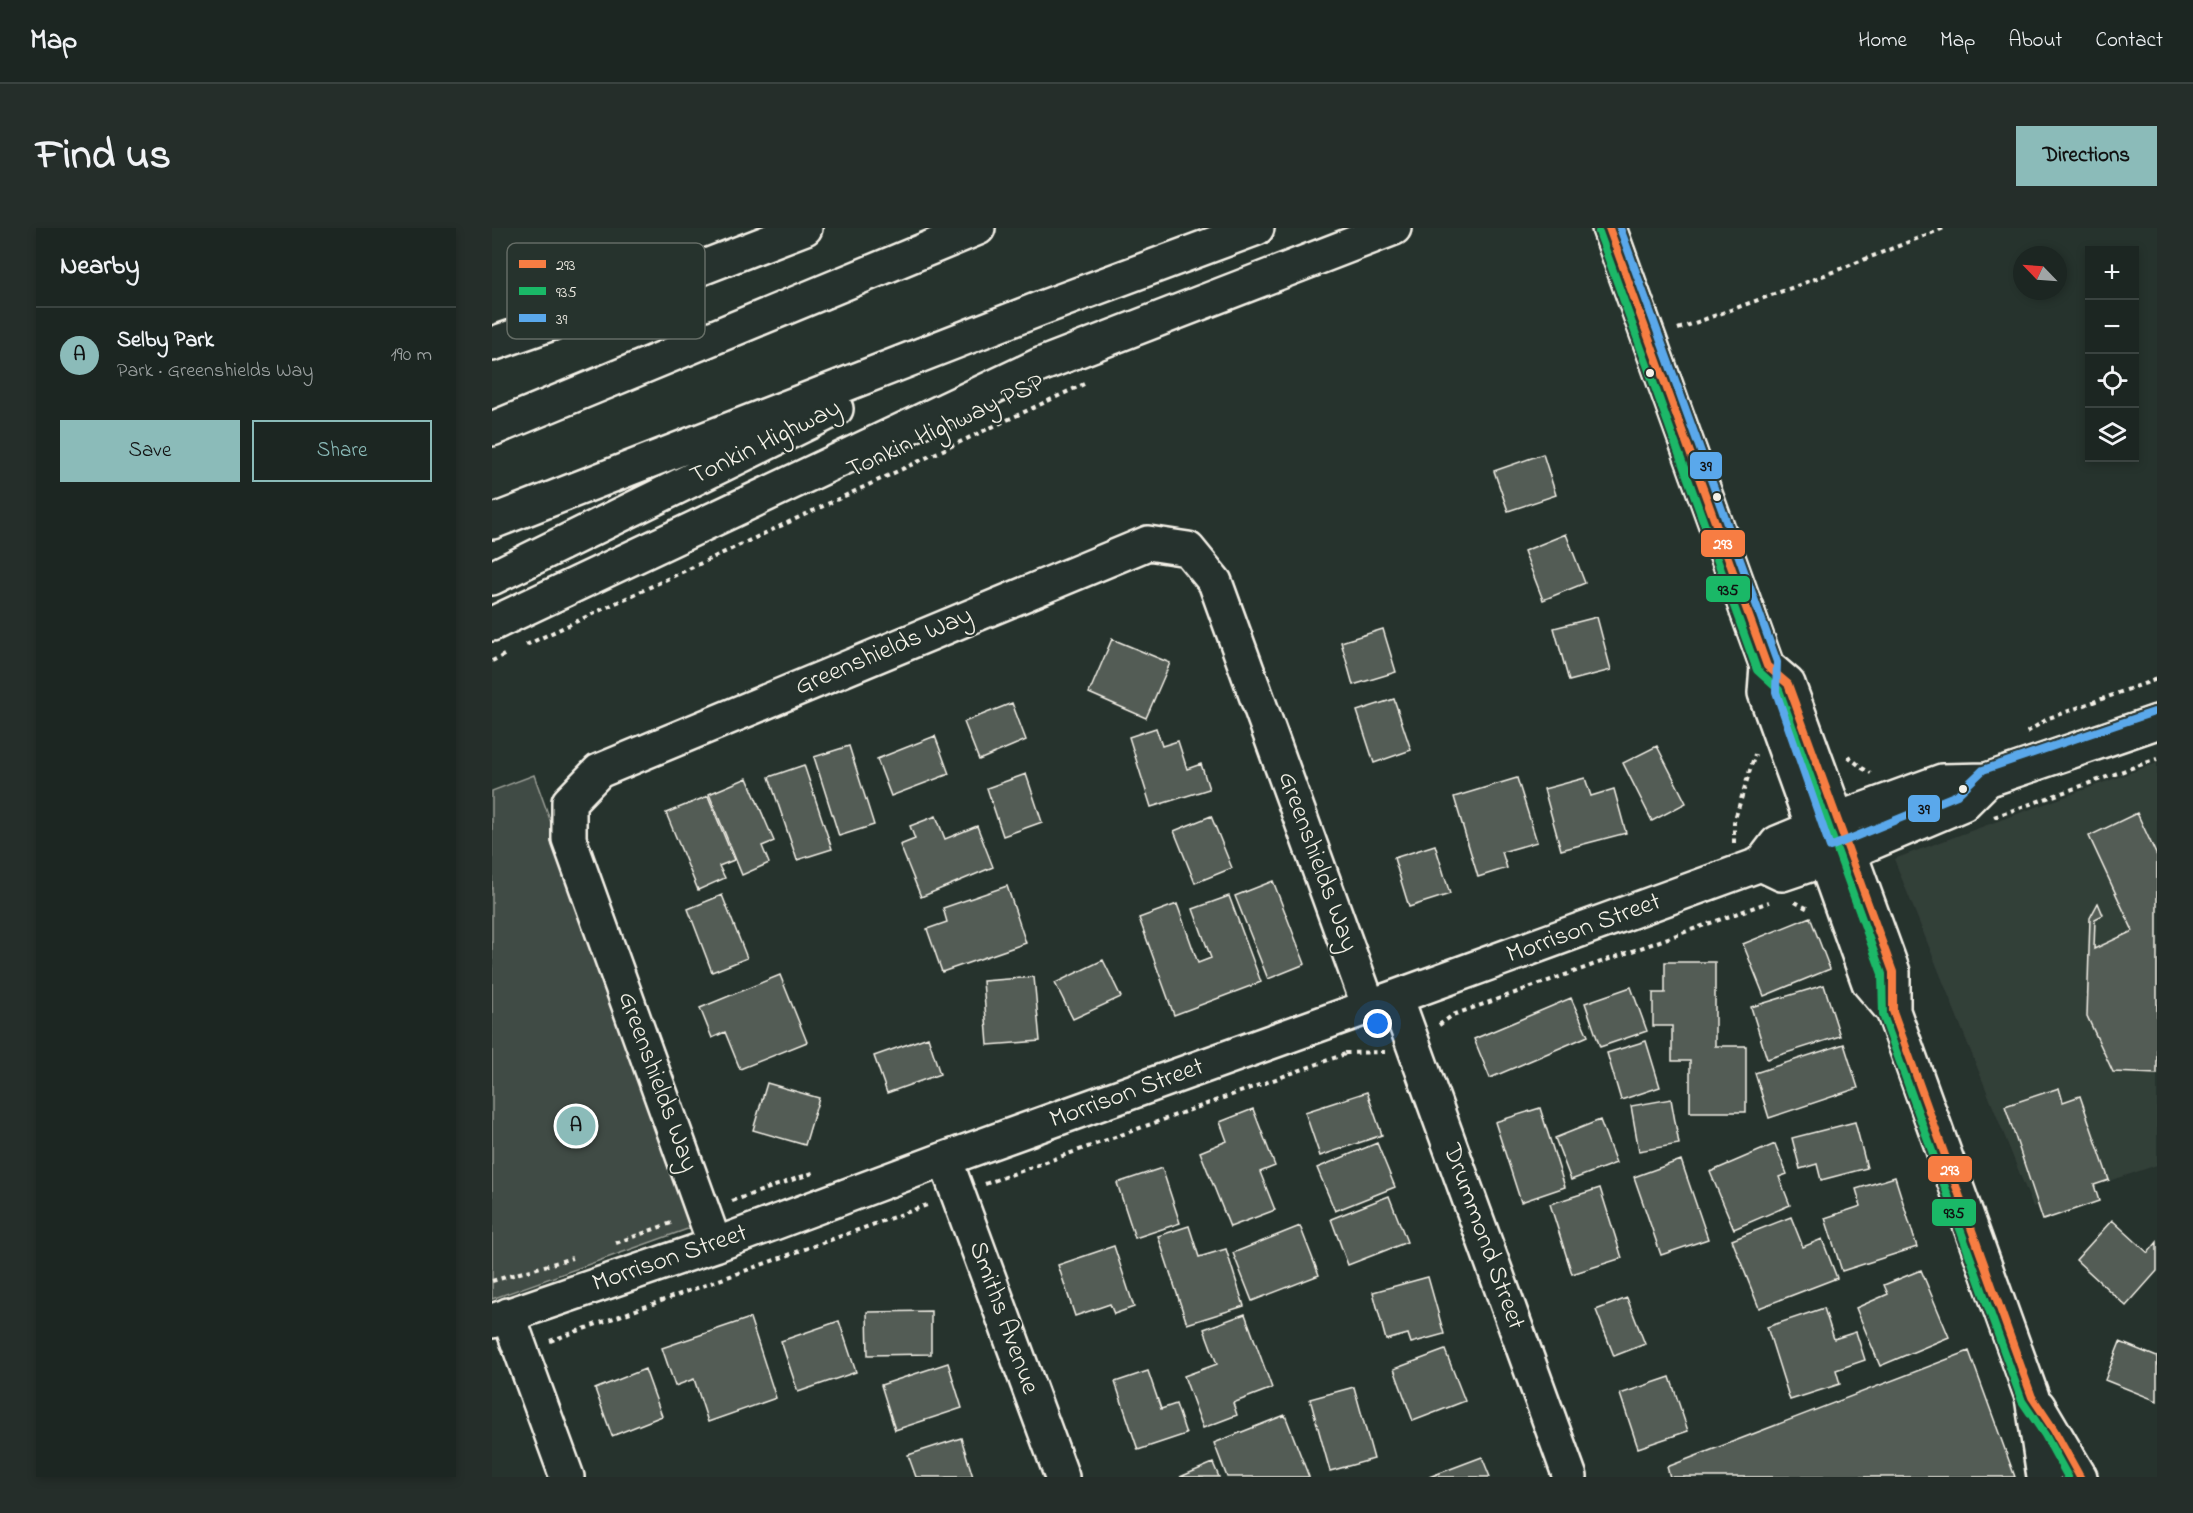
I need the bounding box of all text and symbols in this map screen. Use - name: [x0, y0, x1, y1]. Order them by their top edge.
- text: Map: [30, 21, 77, 62]
- text: Home: [1858, 26, 1907, 56]
- text: Map: [1940, 26, 1975, 56]
- text: About: [2008, 26, 2062, 56]
- text: Contact: [2095, 26, 2163, 56]
- text: Find us: [36, 126, 171, 187]
- button: Directions: [2016, 126, 2157, 186]
- legend: [507, 243, 705, 339]
- north arrow: [2013, 246, 2067, 300]
- map controls: [2085, 246, 2139, 462]
- button: +: [2085, 246, 2139, 300]
- text: Nearby: [60, 248, 139, 286]
- text: 293: [556, 254, 575, 278]
- text: 935: [556, 281, 577, 305]
- button: −: [2085, 300, 2139, 354]
- text: 39: [556, 308, 568, 332]
- text: Selby Park: [117, 325, 214, 357]
- text: A: [73, 341, 86, 370]
- text: 190 m: [390, 341, 432, 370]
- button: locate: [2085, 354, 2139, 408]
- text: Park · Greenshields Way: [117, 357, 313, 386]
- street label: Tonkin Highway PSP: [841, 364, 1052, 489]
- unlabelled marker: [1644, 367, 1656, 379]
- street label: Tonkin Highway: [684, 390, 848, 496]
- button: layers: [2085, 408, 2139, 462]
- button: Save: [60, 420, 240, 482]
- button: Share: [252, 420, 432, 482]
- line badge: 39: [1689, 451, 1723, 480]
- text: 39: [1699, 455, 1712, 479]
- unlabelled marker: [1711, 491, 1723, 503]
- line badge: 293: [1700, 529, 1746, 558]
- text: 293: [1712, 533, 1733, 557]
- line badge: 935: [1705, 575, 1751, 603]
- text: 935: [1717, 579, 1739, 603]
- street label: Greenshields Way: [789, 597, 979, 707]
- street label: Greenshields Way: [1267, 766, 1367, 958]
- unlabelled marker: [1957, 783, 1969, 795]
- line badge: 39: [1907, 794, 1941, 823]
- text: 39: [1917, 798, 1930, 822]
- street label: Morrison Street: [1502, 883, 1667, 975]
- street label: Greenshields Way: [607, 986, 707, 1178]
- your location: [1363, 1009, 1392, 1038]
- street label: Morrison Street: [1045, 1048, 1210, 1140]
- pin: A: [556, 1104, 596, 1148]
- street label: Drummond Street: [1431, 1138, 1534, 1335]
- line badge: 293: [1927, 1155, 1973, 1183]
- text: 293: [1939, 1159, 1960, 1183]
- line badge: 935: [1931, 1198, 1977, 1227]
- text: 935: [1943, 1202, 1965, 1226]
- street label: Morrison Street: [587, 1215, 753, 1303]
- street label: Smiths Avenue: [958, 1236, 1048, 1400]

